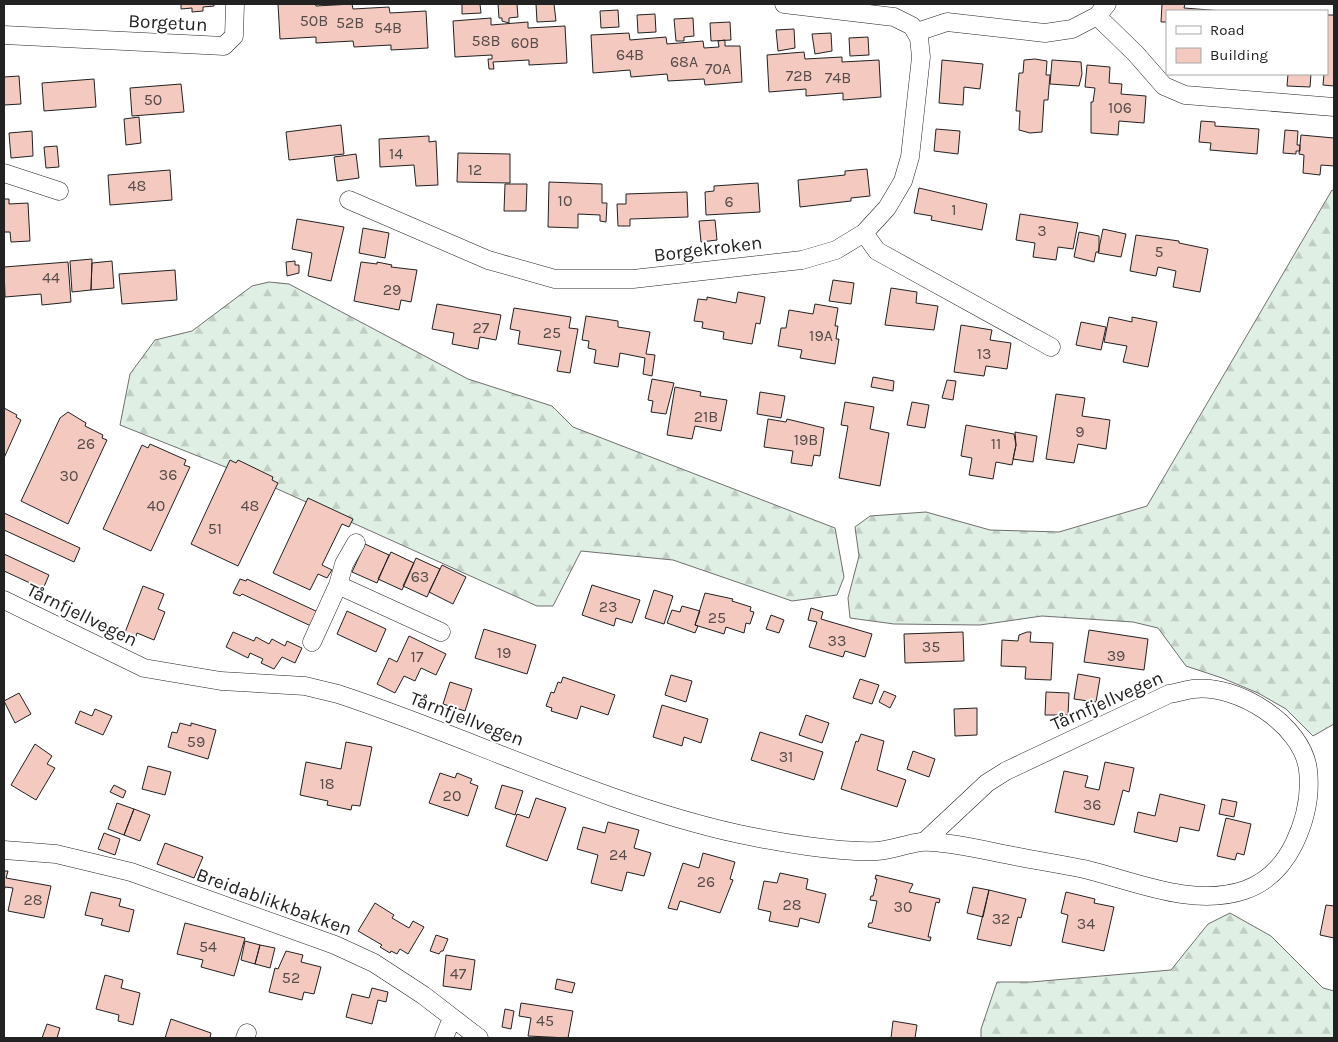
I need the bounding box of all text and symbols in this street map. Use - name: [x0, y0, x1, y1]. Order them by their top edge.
- street label: Borgetun: [128, 10, 208, 36]
- legend: [1166, 10, 1328, 75]
- house number: 50B: [300, 11, 328, 30]
- house number: 52B: [336, 13, 364, 32]
- house number: 54B: [374, 18, 402, 37]
- text: Road: [1210, 21, 1245, 39]
- house number: 58B: [472, 31, 500, 50]
- house number: 60B: [511, 33, 539, 52]
- house number: 64B: [616, 45, 644, 64]
- text: Building: [1210, 46, 1268, 64]
- house number: 68A: [670, 52, 698, 71]
- house number: 70A: [705, 59, 731, 78]
- house number: 72B: [786, 66, 812, 85]
- house number: 74B: [825, 68, 851, 87]
- house number: 50: [144, 90, 162, 109]
- house number: 106: [1108, 98, 1132, 117]
- house number: 14: [389, 144, 403, 163]
- house number: 12: [468, 160, 482, 179]
- house number: 48: [128, 176, 146, 195]
- house number: 10: [558, 191, 572, 210]
- house number: 6: [724, 192, 734, 211]
- house number: 1: [951, 200, 957, 219]
- house number: 3: [1037, 221, 1047, 240]
- street label: Borgekroken: [652, 231, 764, 267]
- house number: 5: [1154, 242, 1164, 261]
- house number: 44: [42, 268, 60, 287]
- house number: 29: [383, 280, 401, 299]
- house number: 27: [473, 318, 490, 337]
- house number: 25: [543, 323, 561, 342]
- house number: 19A: [809, 326, 833, 345]
- house number: 13: [977, 344, 991, 363]
- house number: 21B: [694, 407, 718, 426]
- house number: 9: [1075, 422, 1085, 441]
- house number: 19B: [794, 430, 818, 449]
- house number: 26: [77, 434, 95, 453]
- house number: 11: [991, 434, 1001, 453]
- house number: 36: [159, 465, 177, 484]
- house number: 30: [60, 466, 78, 485]
- house number: 40: [147, 496, 165, 515]
- house number: 48: [241, 496, 259, 515]
- house number: 51: [208, 519, 222, 538]
- house number: 63: [411, 567, 429, 586]
- street label: Tårnfjellvegen: [23, 579, 141, 651]
- house number: 23: [599, 597, 617, 616]
- house number: 25: [708, 608, 726, 627]
- house number: 33: [828, 631, 846, 650]
- house number: 35: [922, 637, 940, 656]
- house number: 19: [497, 643, 511, 662]
- house number: 39: [1107, 646, 1125, 665]
- house number: 17: [411, 647, 424, 666]
- street label: Tårnfjellvegen: [1047, 666, 1167, 736]
- street label: Tårnfjellvegen: [407, 687, 527, 751]
- house number: 59: [187, 732, 205, 751]
- house number: 31: [779, 747, 793, 766]
- house number: 18: [319, 774, 335, 793]
- house number: 20: [443, 786, 461, 805]
- house number: 36: [1083, 795, 1101, 814]
- house number: 24: [609, 845, 627, 864]
- street label: Breidablikkbakken: [193, 864, 355, 940]
- house number: 26: [697, 872, 715, 891]
- house number: 28: [23, 890, 43, 909]
- house number: 28: [782, 895, 802, 914]
- house number: 30: [894, 897, 912, 916]
- house number: 32: [992, 909, 1010, 928]
- house number: 34: [1077, 914, 1095, 933]
- house number: 54: [199, 937, 217, 956]
- house number: 47: [450, 964, 467, 983]
- house number: 52: [282, 968, 300, 987]
- house number: 45: [536, 1011, 554, 1030]

